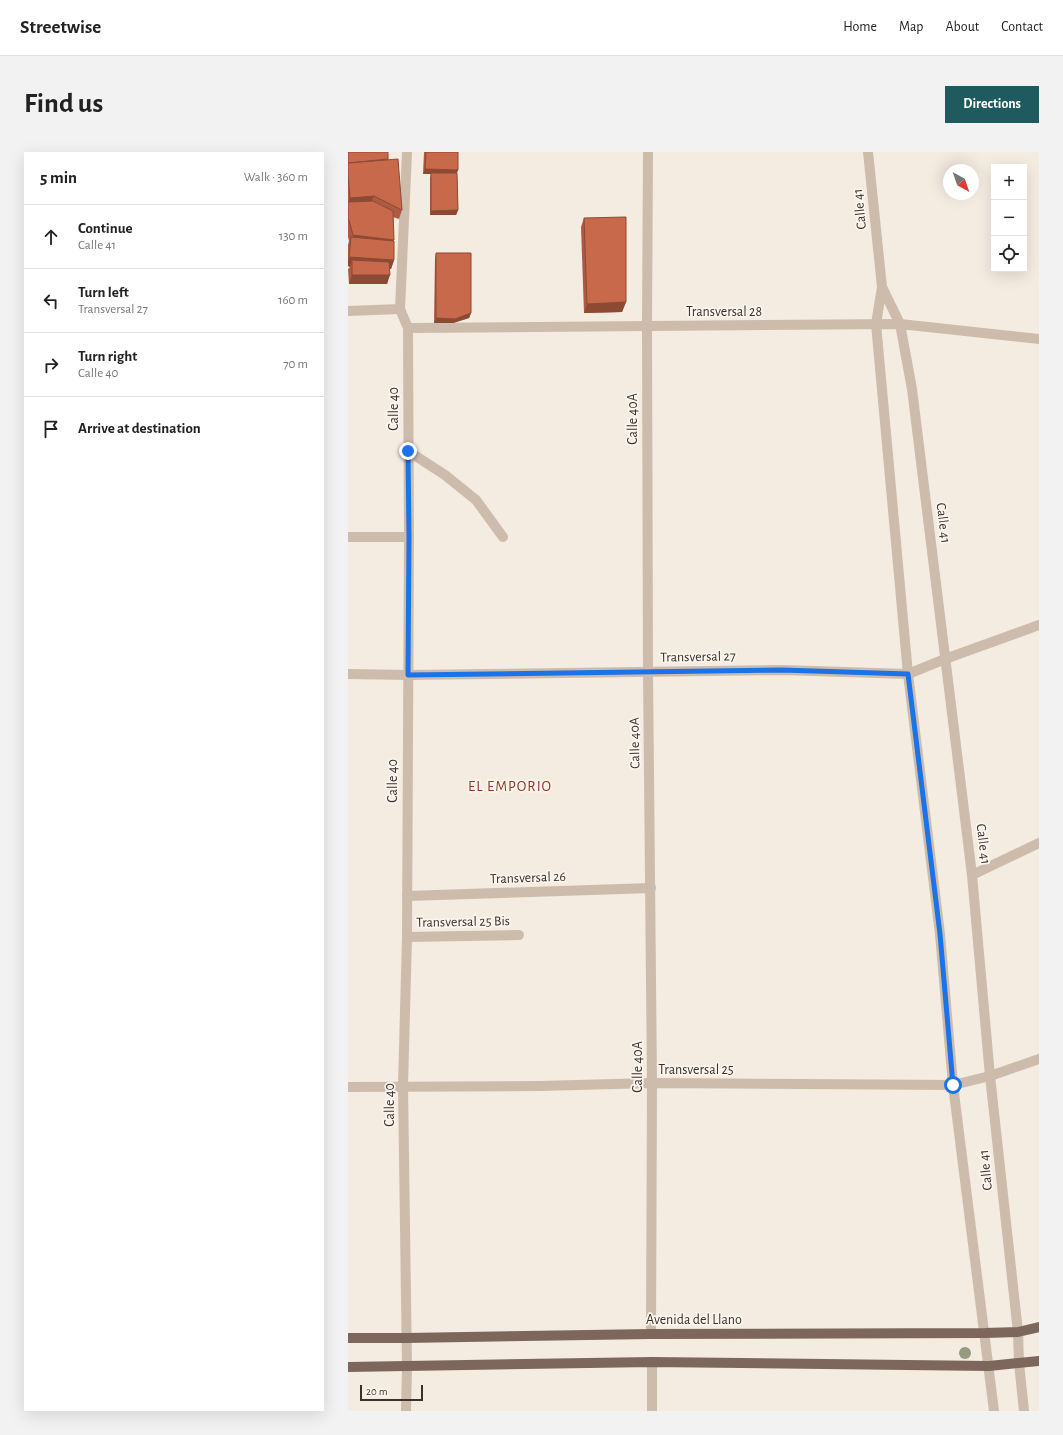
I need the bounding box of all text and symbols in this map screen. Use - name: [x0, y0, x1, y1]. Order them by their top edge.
- text: Streetwise: [20, 18, 101, 37]
- text: Home: [843, 20, 877, 34]
- text: Map: [899, 20, 923, 34]
- text: About: [945, 20, 979, 34]
- text: Contact: [1001, 20, 1043, 34]
- button: Directions: [945, 86, 1039, 123]
- text: Find us: [24, 90, 103, 118]
- north arrow: [943, 164, 979, 200]
- map controls: [991, 164, 1027, 272]
- button: +: [991, 164, 1027, 200]
- text: 5 min: [40, 169, 77, 186]
- text: Walk · 360 m: [244, 171, 308, 184]
- street label: Calle 41: [851, 188, 869, 230]
- button: −: [991, 200, 1027, 236]
- text: Continue: [78, 221, 133, 236]
- icon: ahead: [40, 226, 62, 248]
- text: 130 m: [279, 230, 308, 243]
- button: locate: [991, 236, 1027, 272]
- text: Calle 41: [78, 239, 116, 252]
- text: Turn left: [78, 285, 129, 300]
- icon: left: [40, 290, 62, 312]
- text: 160 m: [278, 294, 308, 307]
- text: Transversal 27: [78, 303, 148, 316]
- street label: Transversal 28: [686, 305, 762, 319]
- text: Turn right: [78, 349, 137, 364]
- icon: right: [40, 354, 62, 376]
- text: 70 m: [283, 358, 308, 371]
- text: Calle 40: [78, 367, 118, 380]
- street label: Calle 40: [387, 387, 401, 431]
- street label: Calle 40A: [626, 393, 640, 445]
- icon: arrive: [40, 418, 62, 440]
- text: Arrive at destination: [78, 421, 201, 436]
- route end: [399, 442, 417, 460]
- street label: Calle 41: [934, 502, 952, 544]
- street label: Transversal 27: [660, 649, 736, 665]
- street label: Calle 40A: [628, 717, 642, 769]
- street label: Calle 40: [386, 759, 400, 803]
- district label: EL EMPORIO: [468, 779, 552, 794]
- street label: Calle 41: [974, 823, 992, 865]
- street label: Transversal 26: [490, 870, 566, 886]
- street label: Transversal 25 Bis: [416, 914, 510, 930]
- street label: Calle 40A: [631, 1041, 645, 1093]
- street label: Transversal 25: [658, 1063, 734, 1077]
- route start: [944, 1076, 962, 1094]
- street label: Calle 40: [383, 1083, 397, 1127]
- street label: Calle 41: [977, 1149, 995, 1191]
- street label: Avenida del Llano: [646, 1313, 742, 1327]
- scale bar: [360, 1383, 423, 1402]
- text: 20 m: [366, 1386, 387, 1397]

